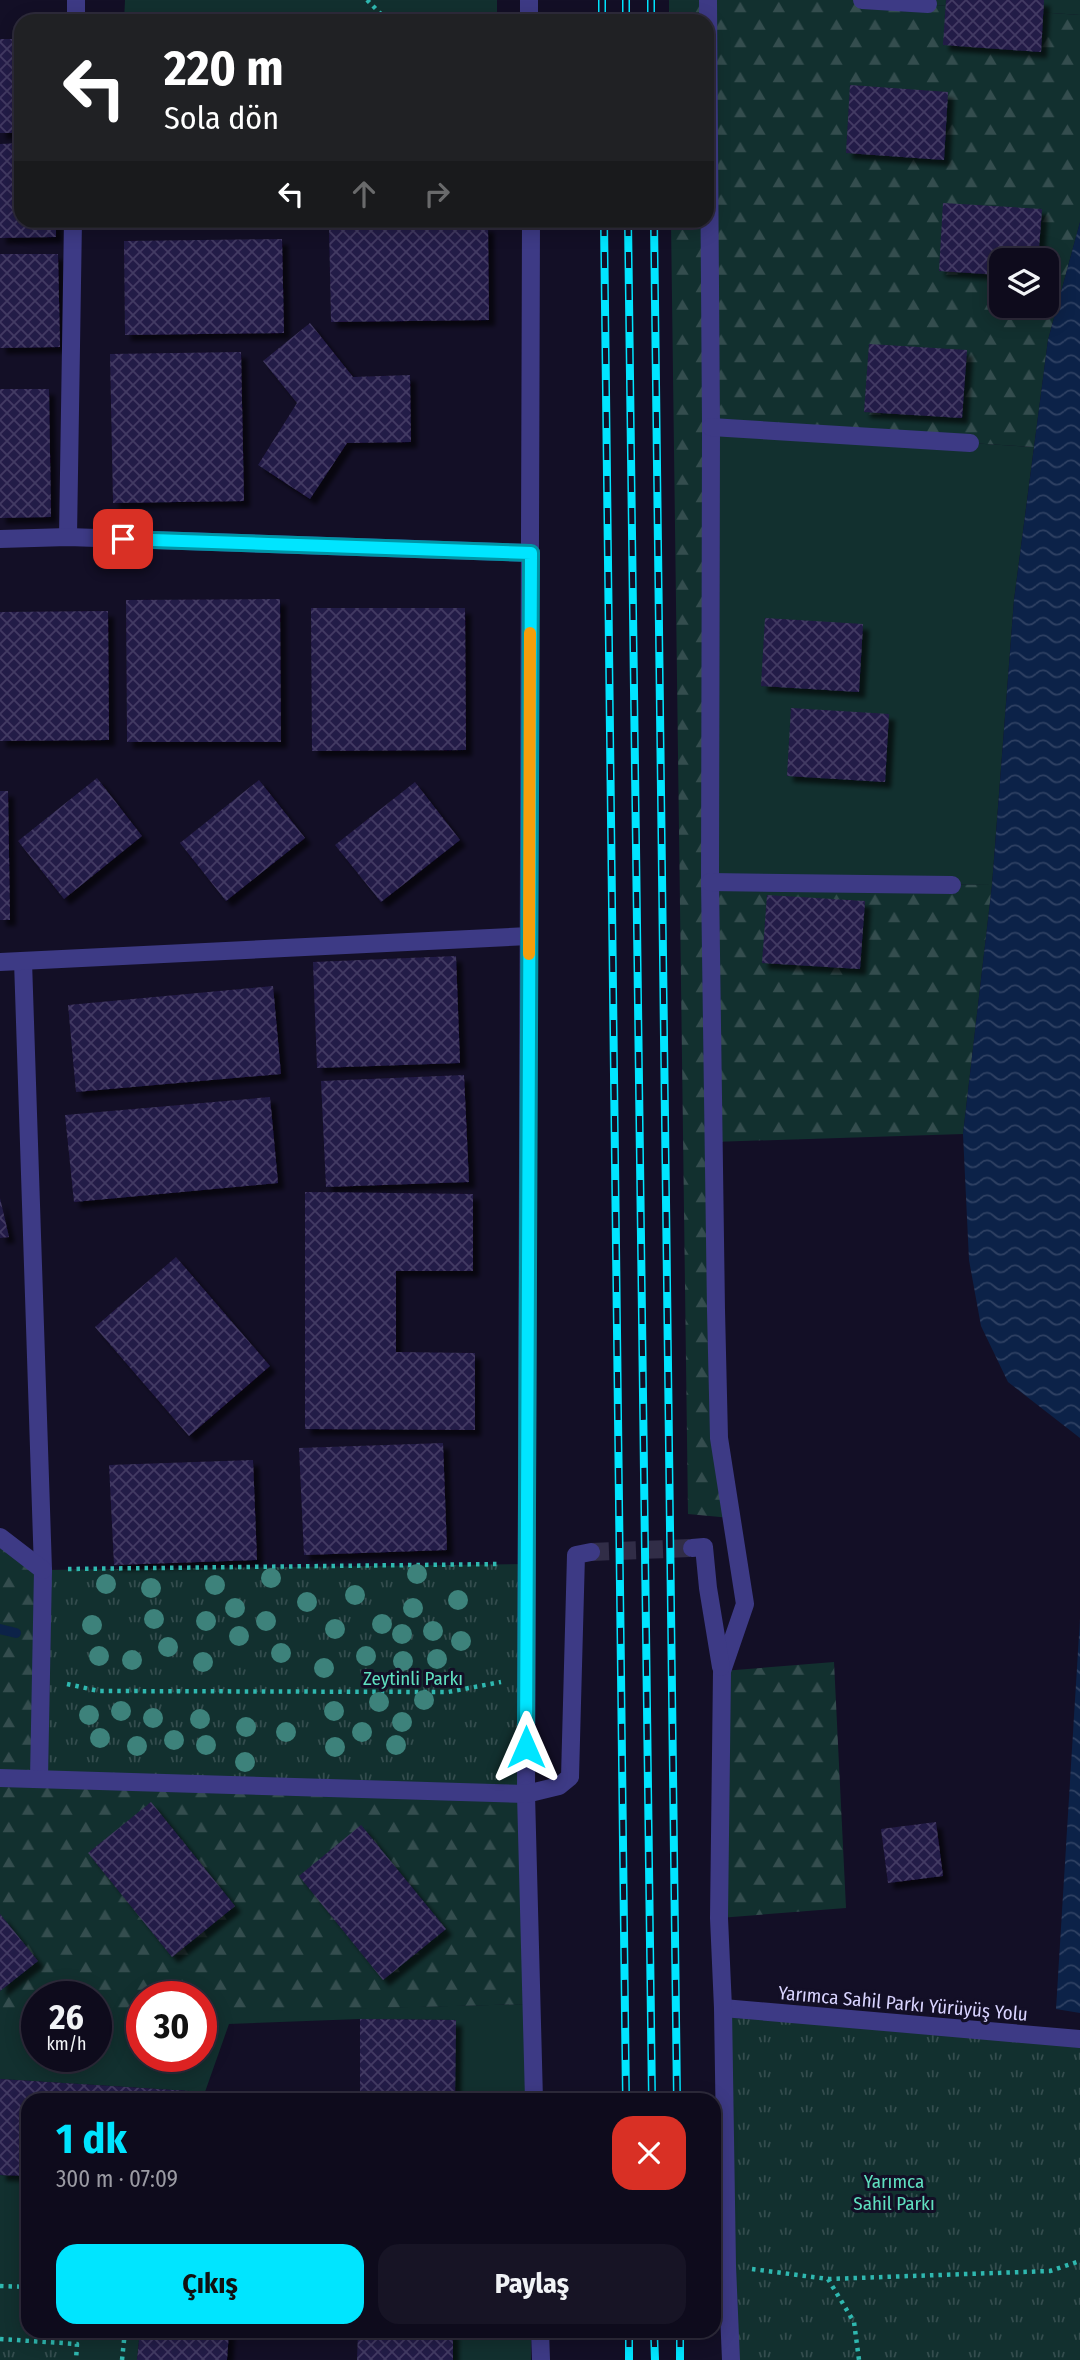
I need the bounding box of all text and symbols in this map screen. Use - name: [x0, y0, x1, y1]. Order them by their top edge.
- text: 220 m: [164, 39, 284, 98]
- icon: left: [49, 42, 140, 133]
- text: Sola dön: [164, 99, 279, 137]
- icon: left: [272, 175, 310, 213]
- icon: ahead: [345, 175, 383, 213]
- icon: right: [418, 175, 456, 213]
- map controls: [989, 248, 1059, 318]
- button: layers: [989, 248, 1059, 318]
- pin: [93, 509, 153, 569]
- icon: arrive: [104, 520, 142, 558]
- park label: Zeytinli Parkı: [363, 1667, 463, 1690]
- position arrow: [489, 1710, 563, 1784]
- speed limit sign: 30: [126, 1981, 217, 2072]
- street label: Yarımca Sahil Parkı Yürüyüş Yolu: [777, 1981, 1029, 2026]
- text: 26: [49, 1996, 84, 2038]
- text: km/h: [46, 2033, 87, 2055]
- text: 1 dk: [56, 2114, 127, 2164]
- button: close: [612, 2116, 686, 2190]
- text: 300 m · 07:09: [56, 2165, 178, 2193]
- park label: Yarımca Sahil Parkı: [853, 2170, 935, 2215]
- button: Çıkış: [56, 2244, 364, 2324]
- button: Paylaş: [378, 2244, 686, 2324]

